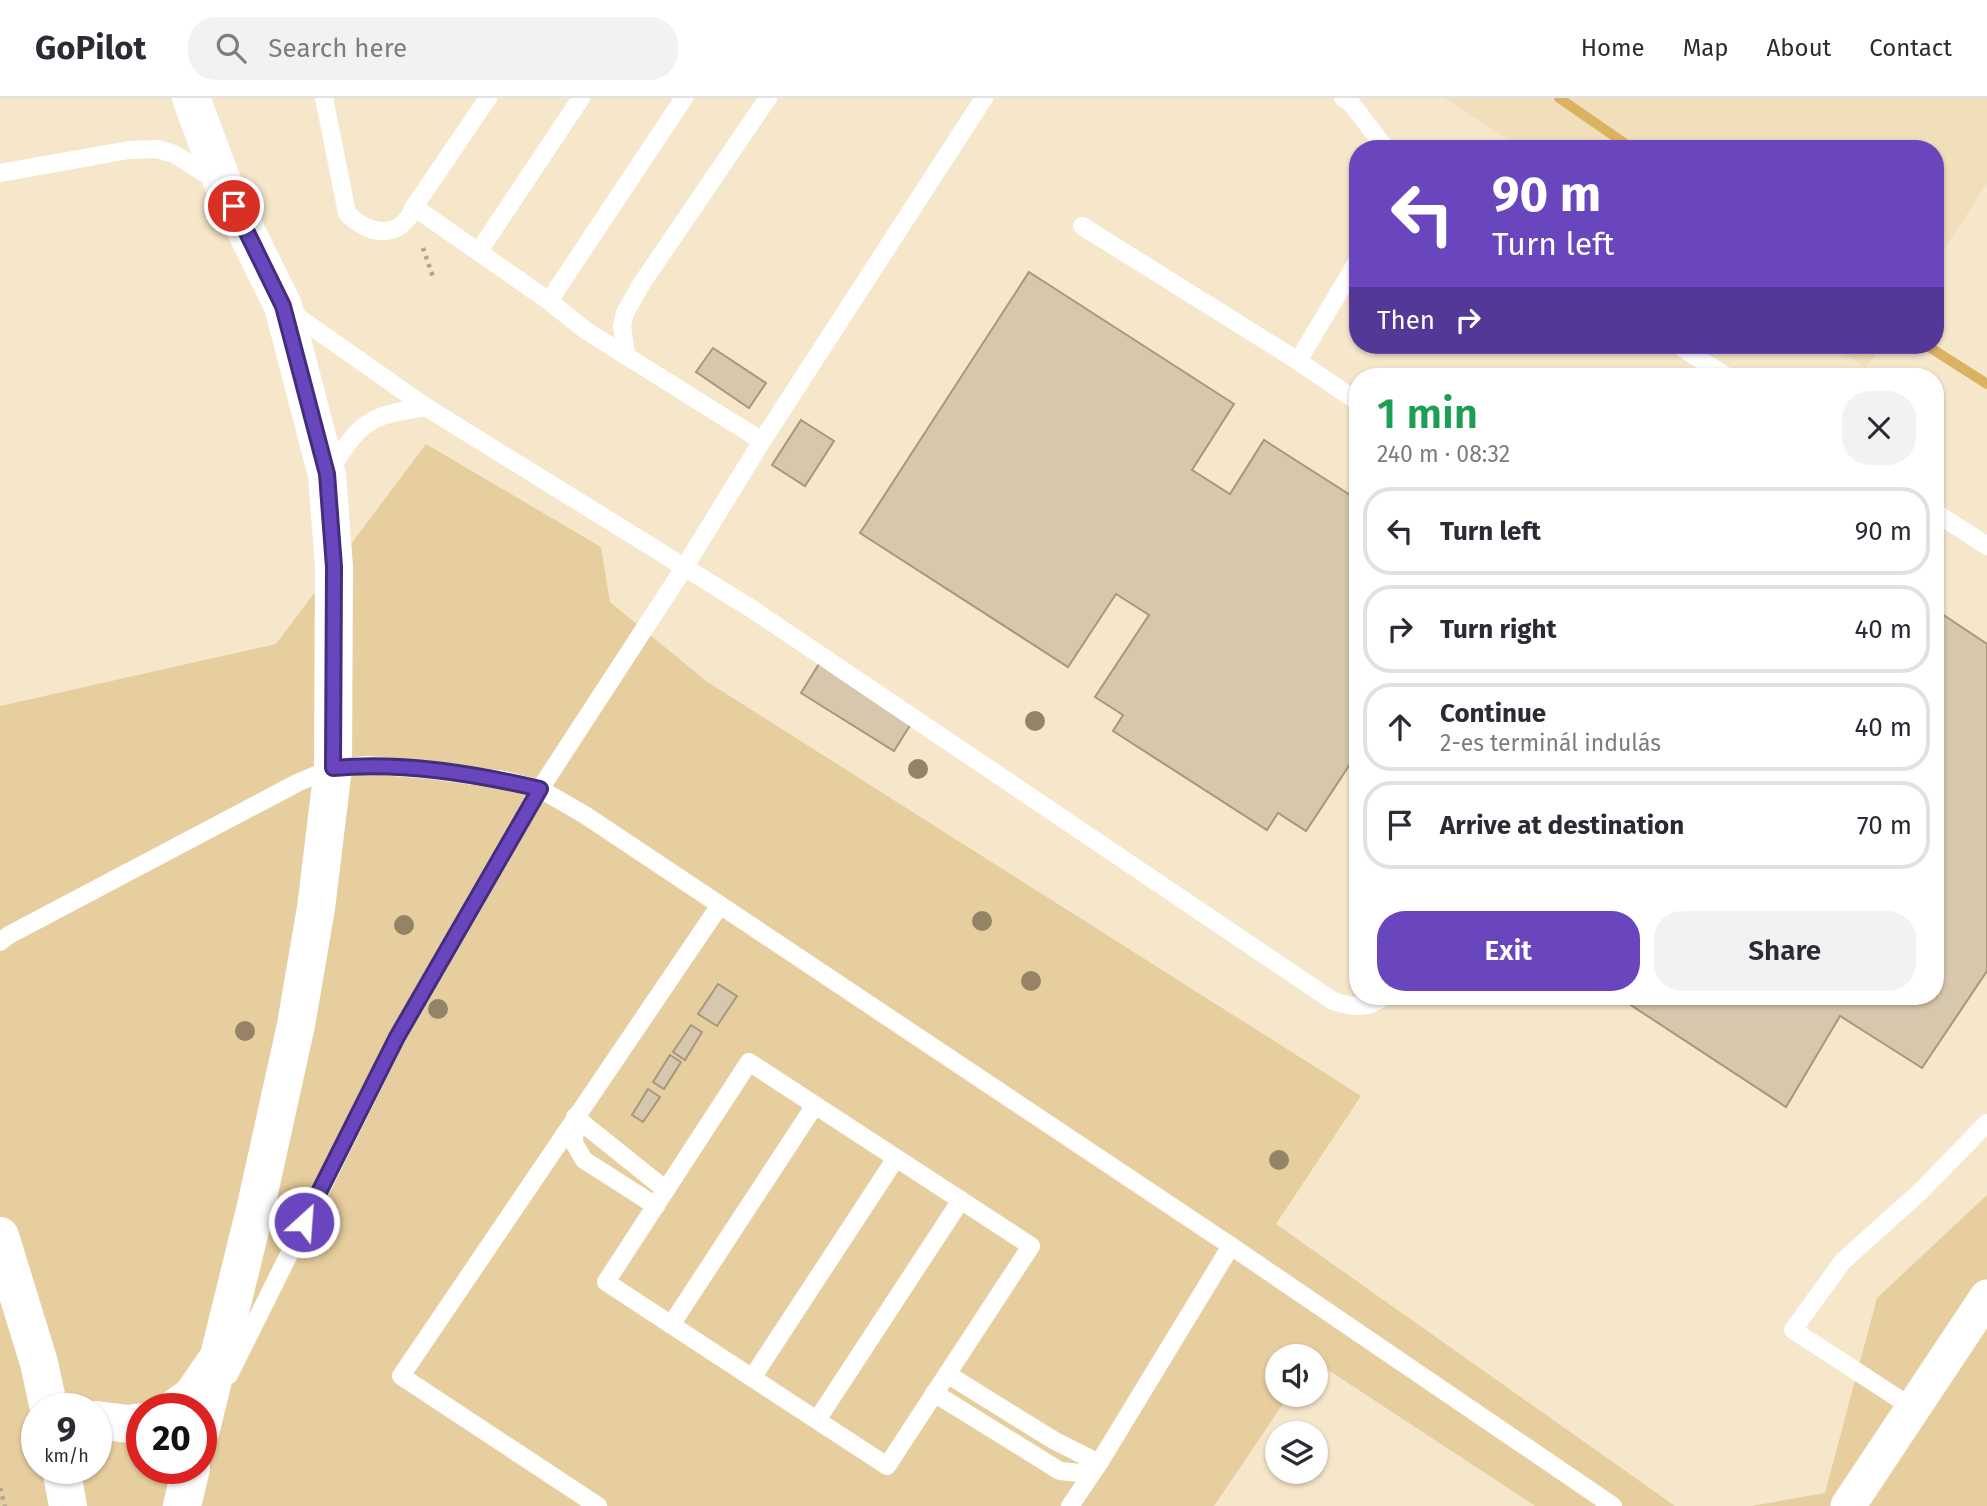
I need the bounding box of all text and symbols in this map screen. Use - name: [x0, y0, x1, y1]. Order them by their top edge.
- search box: [188, 17, 678, 80]
- text: GoPilot: [35, 28, 146, 68]
- icon: search: [212, 29, 250, 67]
- text: Search here: [268, 33, 407, 64]
- text: Home: [1581, 34, 1645, 62]
- text: Map: [1683, 34, 1729, 62]
- text: About: [1767, 34, 1831, 62]
- text: Contact: [1869, 34, 1952, 62]
- text: 90 m: [1492, 165, 1601, 224]
- icon: left: [1377, 168, 1468, 259]
- pin: [204, 176, 264, 236]
- icon: arrive: [215, 187, 253, 225]
- text: Turn left: [1492, 225, 1614, 263]
- icon: right: [1449, 301, 1487, 339]
- text: Then: [1377, 305, 1435, 336]
- text: 1 min: [1377, 389, 1478, 439]
- button: close: [1842, 391, 1916, 465]
- text: 240 m · 08:32: [1377, 440, 1510, 468]
- icon: left: [1381, 512, 1419, 550]
- text: Turn left: [1440, 516, 1541, 547]
- text: 90 m: [1855, 516, 1912, 547]
- icon: right: [1381, 610, 1419, 648]
- text: Turn right: [1440, 614, 1557, 645]
- text: 40 m: [1854, 614, 1912, 645]
- text: Continue: [1440, 698, 1546, 729]
- icon: ahead: [1381, 708, 1419, 746]
- text: 40 m: [1854, 712, 1912, 743]
- text: 2-es terminál indulás: [1440, 729, 1661, 757]
- icon: arrive: [1381, 806, 1419, 844]
- text: Arrive at destination: [1440, 810, 1684, 841]
- text: 70 m: [1857, 810, 1912, 841]
- button: Exit: [1377, 911, 1640, 991]
- button: Share: [1654, 911, 1916, 991]
- position arrow: [267, 1185, 341, 1259]
- map controls: [1265, 1344, 1328, 1484]
- button: sound: [1265, 1344, 1328, 1407]
- speed limit sign: 20: [126, 1393, 217, 1484]
- text: 9: [57, 1408, 76, 1450]
- button: layers: [1265, 1421, 1328, 1484]
- text: km/h: [44, 1445, 89, 1467]

